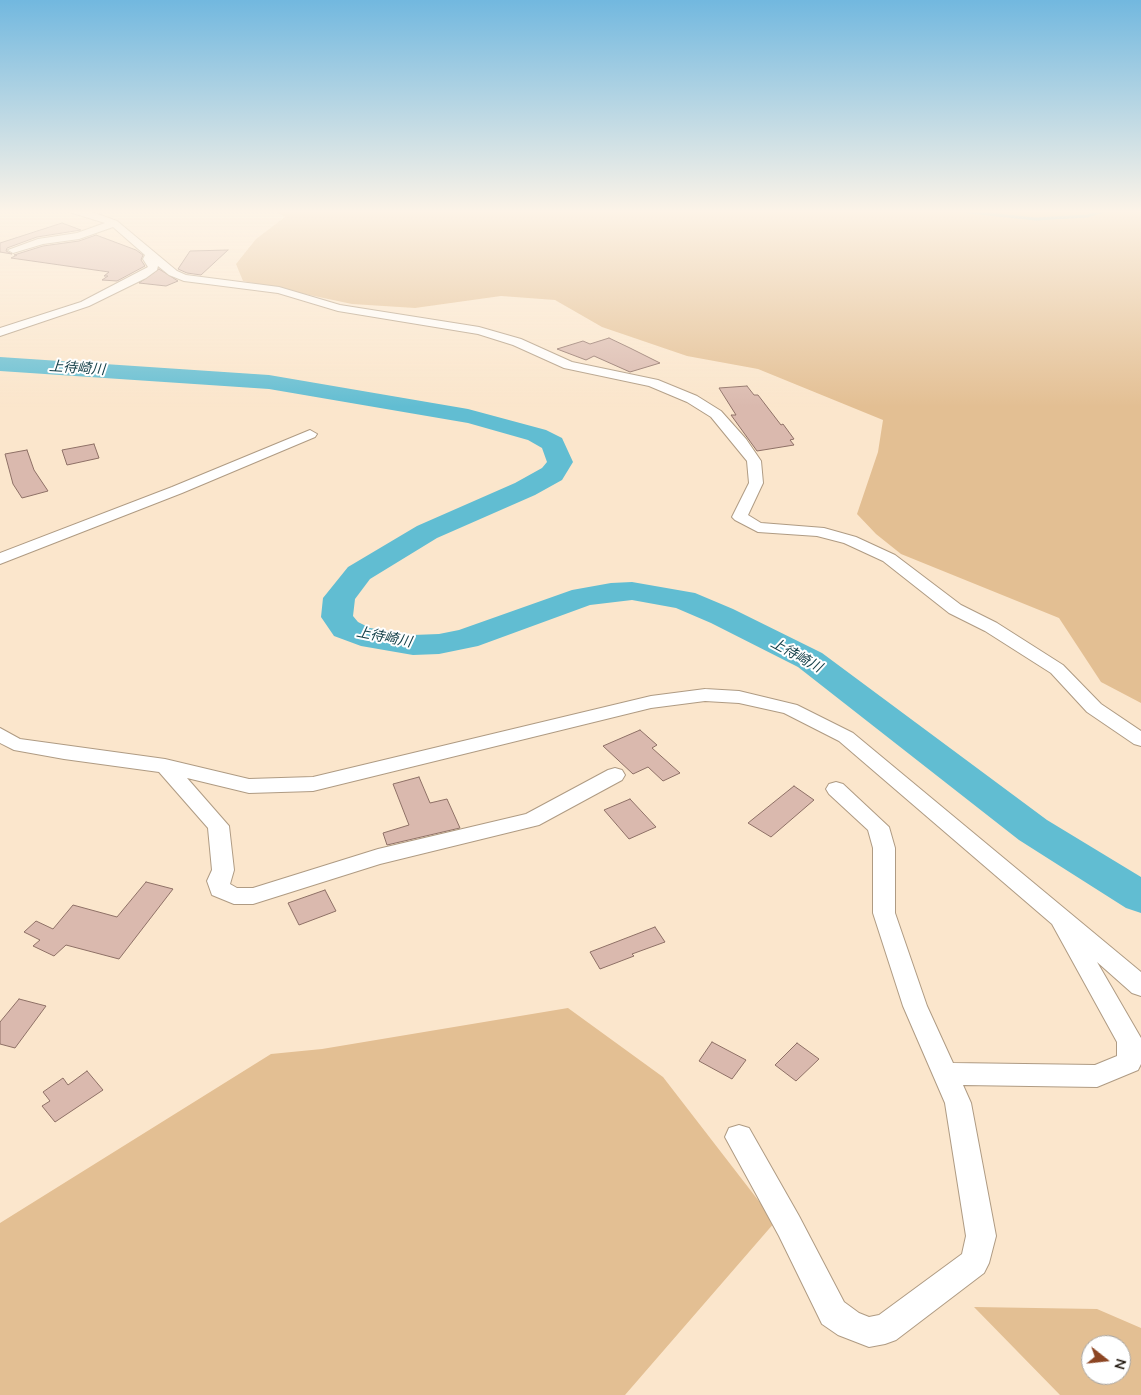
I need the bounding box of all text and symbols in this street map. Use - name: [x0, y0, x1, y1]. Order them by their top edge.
- water label: 上待崎川: [48, 359, 106, 379]
- water label: 上待崎川: [355, 624, 413, 652]
- water label: 上待崎川: [767, 635, 825, 677]
- north arrow: [1081, 1335, 1131, 1385]
- text: N: [1109, 1356, 1131, 1372]

